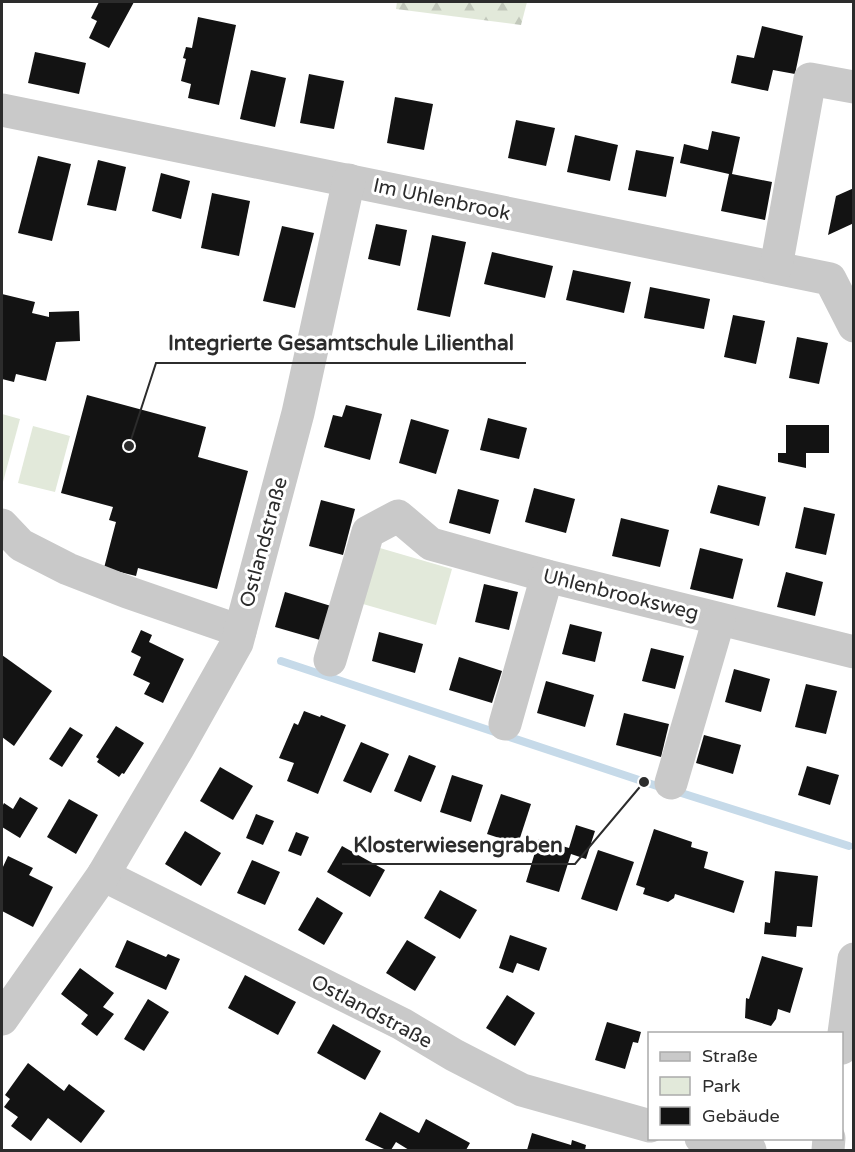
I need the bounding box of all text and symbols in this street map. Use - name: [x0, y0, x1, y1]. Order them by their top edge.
- street label: Im Uhlenbrook: [371, 174, 513, 226]
- callout: Integrierte Gesamtschule Lilienthal: [156, 324, 526, 363]
- text: Integrierte Gesamtschule Lilienthal: [168, 331, 514, 356]
- street label: Ostlandstraße: [235, 475, 293, 610]
- street label: Uhlenbrooksweg: [540, 564, 701, 626]
- callout: Klosterwiesengraben: [342, 825, 575, 864]
- text: Klosterwiesengraben: [353, 833, 563, 858]
- street label: Ostlandstraße: [307, 970, 436, 1054]
- legend: [648, 1032, 843, 1140]
- text: Straße: [702, 1045, 758, 1067]
- text: Park: [702, 1075, 741, 1097]
- text: Gebäude: [702, 1105, 780, 1127]

